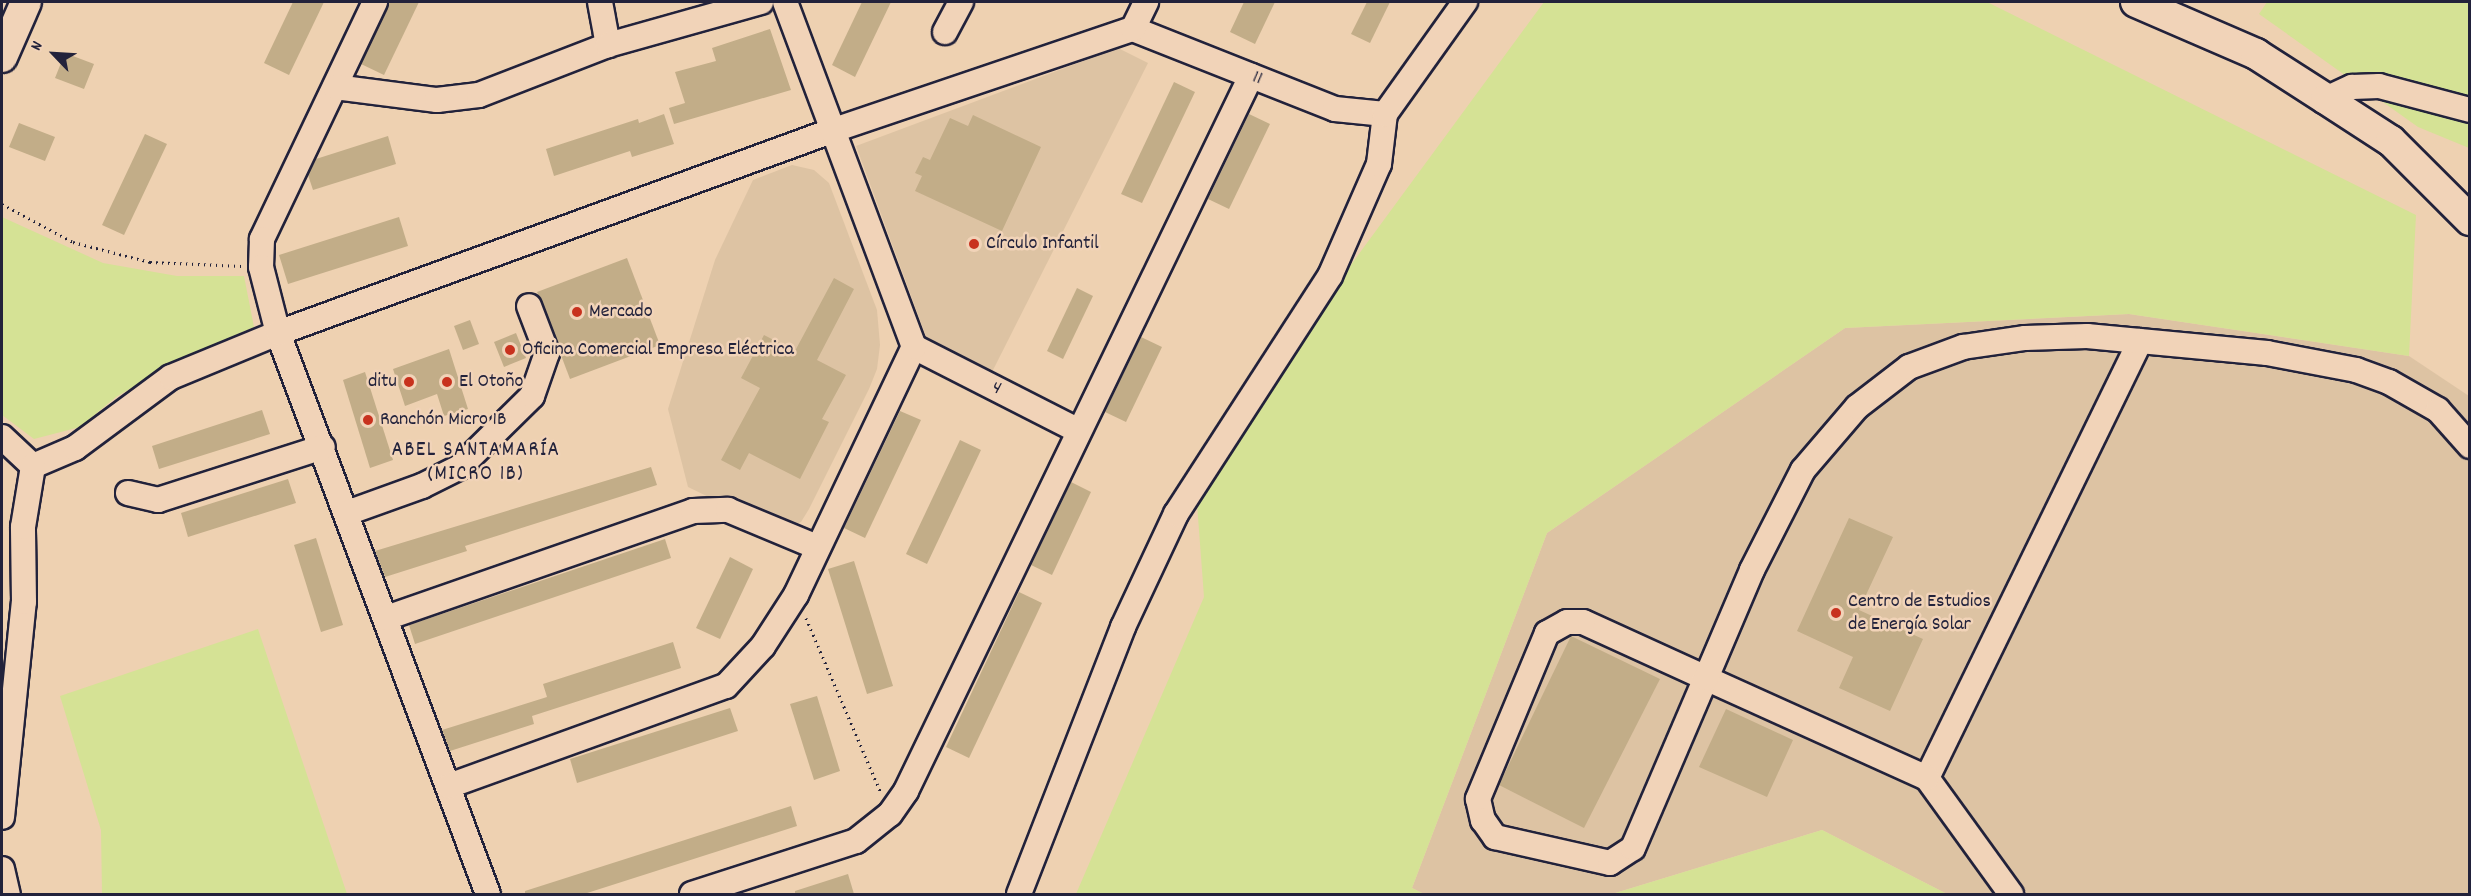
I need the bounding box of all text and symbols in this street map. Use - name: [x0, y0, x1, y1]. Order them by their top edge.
- north arrow: [24, 24, 84, 84]
- text: N: [25, 38, 49, 55]
- street label: 11: [1249, 66, 1265, 92]
- place label: Círculo Infantil: [986, 232, 1099, 256]
- marker: Círculo Infantil: [967, 237, 981, 251]
- place label: Mercado: [589, 300, 653, 324]
- marker: Mercado: [570, 305, 584, 319]
- place label: Oficina Comercial Empresa Eléctrica: [522, 338, 794, 362]
- marker: Oficina Comercial Empresa Eléctrica: [503, 343, 517, 357]
- place label: ditu: [368, 370, 397, 394]
- place label: El Otoño: [459, 370, 523, 394]
- marker: ditu: [402, 375, 416, 389]
- marker: El Otoño: [440, 375, 454, 389]
- street label: 4: [987, 376, 1005, 402]
- place label: Ranchón Micro 1B: [380, 408, 506, 432]
- marker: Ranchón Micro 1B: [361, 413, 375, 427]
- district label: ABEL SANTAMARÍA (MICRO 1B): [391, 438, 561, 488]
- place label: Centro de Estudios de Energía Solar: [1848, 590, 1991, 637]
- marker: Centro de Estudios de Energía Solar: [1829, 606, 1843, 620]

